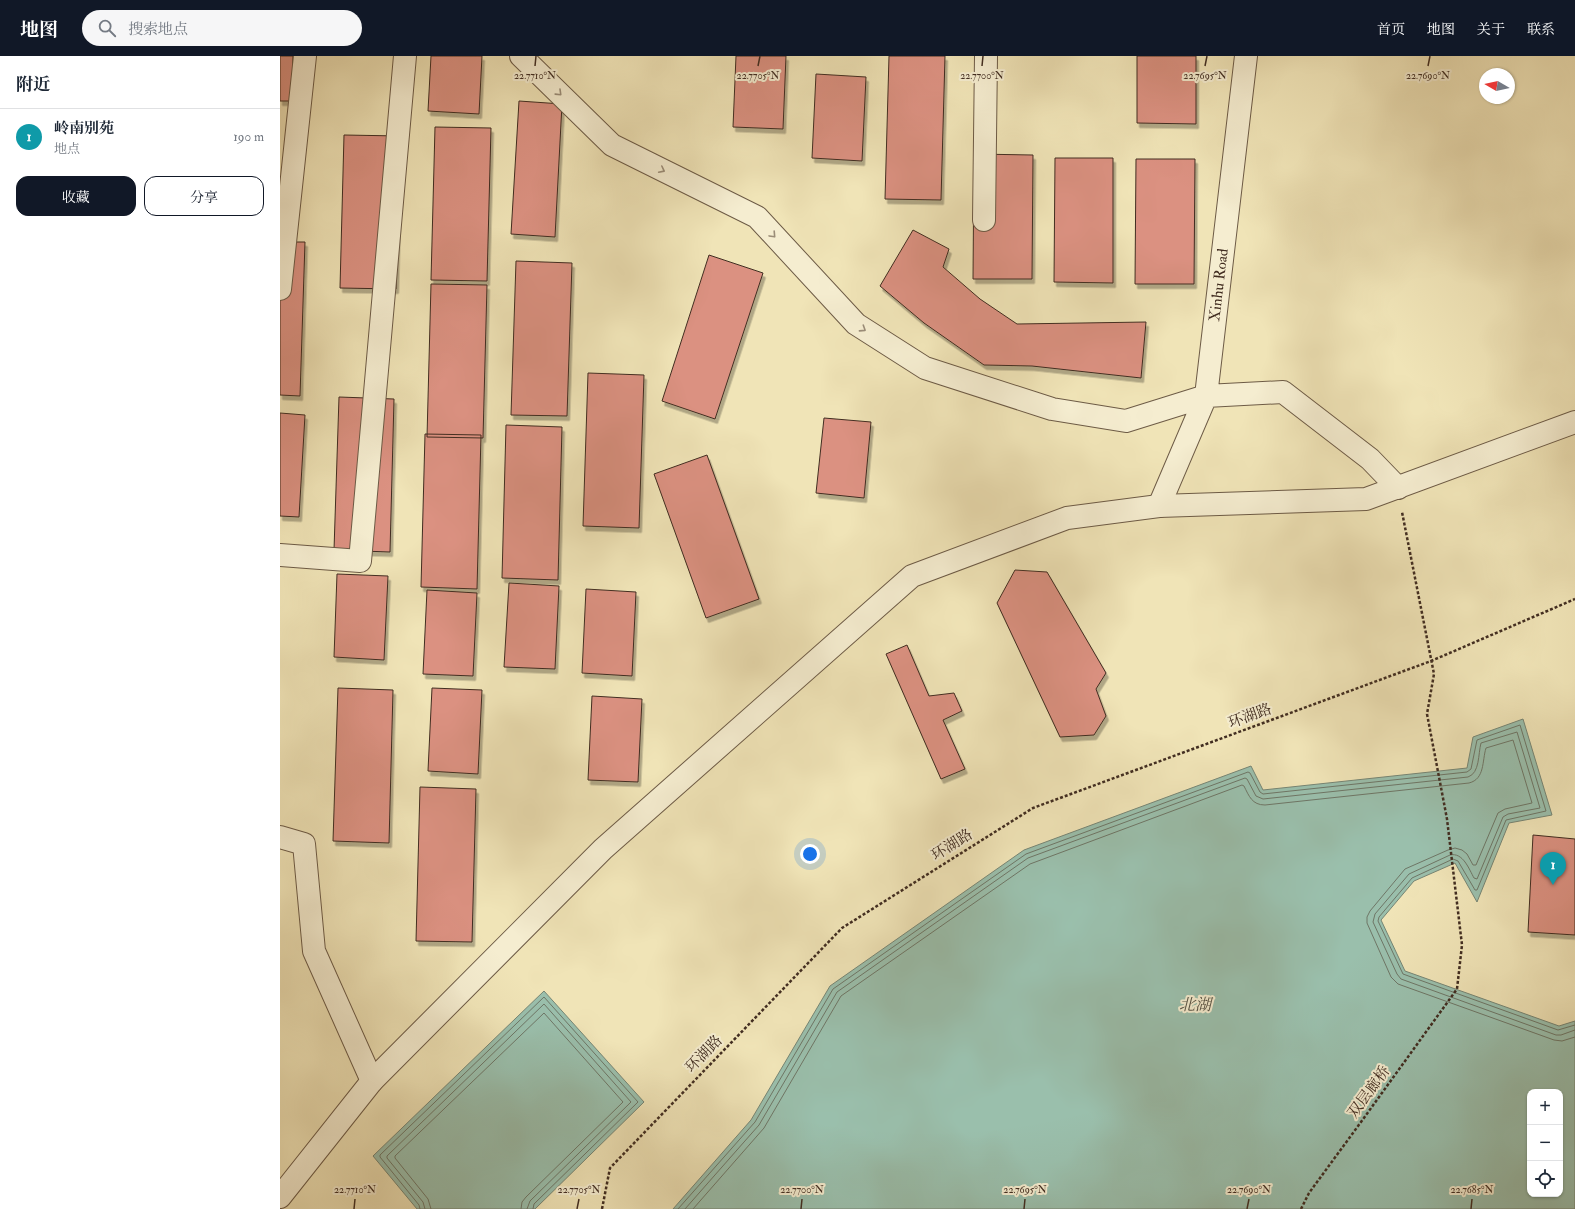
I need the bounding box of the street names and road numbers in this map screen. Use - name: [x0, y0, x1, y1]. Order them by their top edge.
- street label: Xinhu Road: [1205, 247, 1233, 323]
- street label: 环湖路: [1226, 699, 1274, 733]
- street label: 环湖路: [928, 825, 976, 865]
- street label: 环湖路: [682, 1031, 726, 1077]
- street label: 双层廊桥: [1344, 1062, 1394, 1122]

